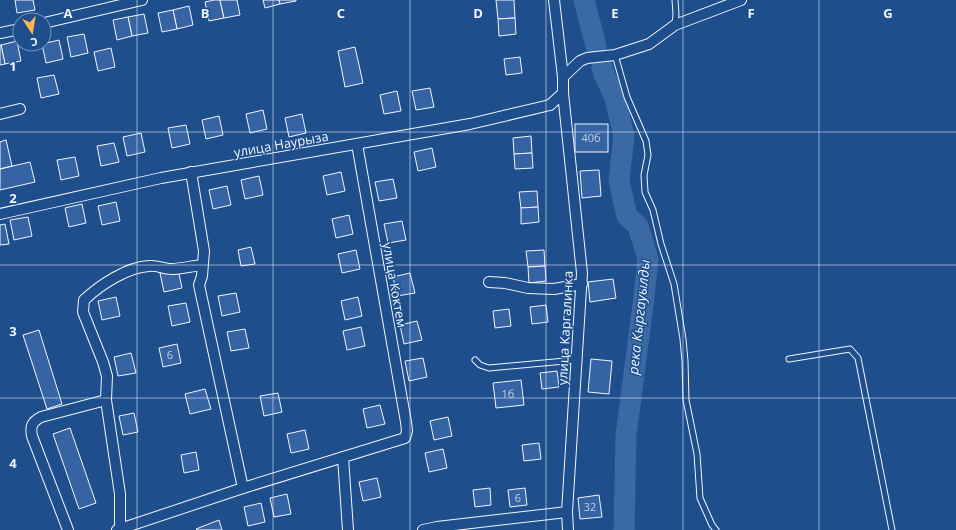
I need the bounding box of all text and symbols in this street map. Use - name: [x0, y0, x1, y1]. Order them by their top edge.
- text: A: [64, 4, 73, 22]
- text: B: [201, 4, 210, 22]
- text: C: [337, 4, 345, 22]
- text: D: [473, 4, 483, 22]
- text: E: [611, 4, 619, 22]
- text: F: [747, 4, 755, 22]
- text: G: [883, 4, 893, 22]
- north arrow: [12, 12, 52, 52]
- text: С: [29, 34, 39, 50]
- text: 1: [9, 57, 17, 75]
- street label: улица Наурыза: [232, 127, 330, 161]
- house number: 40б: [581, 130, 601, 145]
- text: 2: [9, 189, 17, 207]
- street label: улица Коктем: [379, 241, 411, 329]
- water label: река Кыргауылды: [623, 258, 654, 376]
- street label: улица Каргалинка: [553, 270, 577, 386]
- text: 3: [9, 322, 17, 340]
- house number: 6: [167, 347, 173, 362]
- house number: 1б: [502, 386, 514, 401]
- text: 4: [9, 454, 17, 472]
- house number: 6: [515, 490, 521, 505]
- house number: 32: [584, 499, 596, 514]

